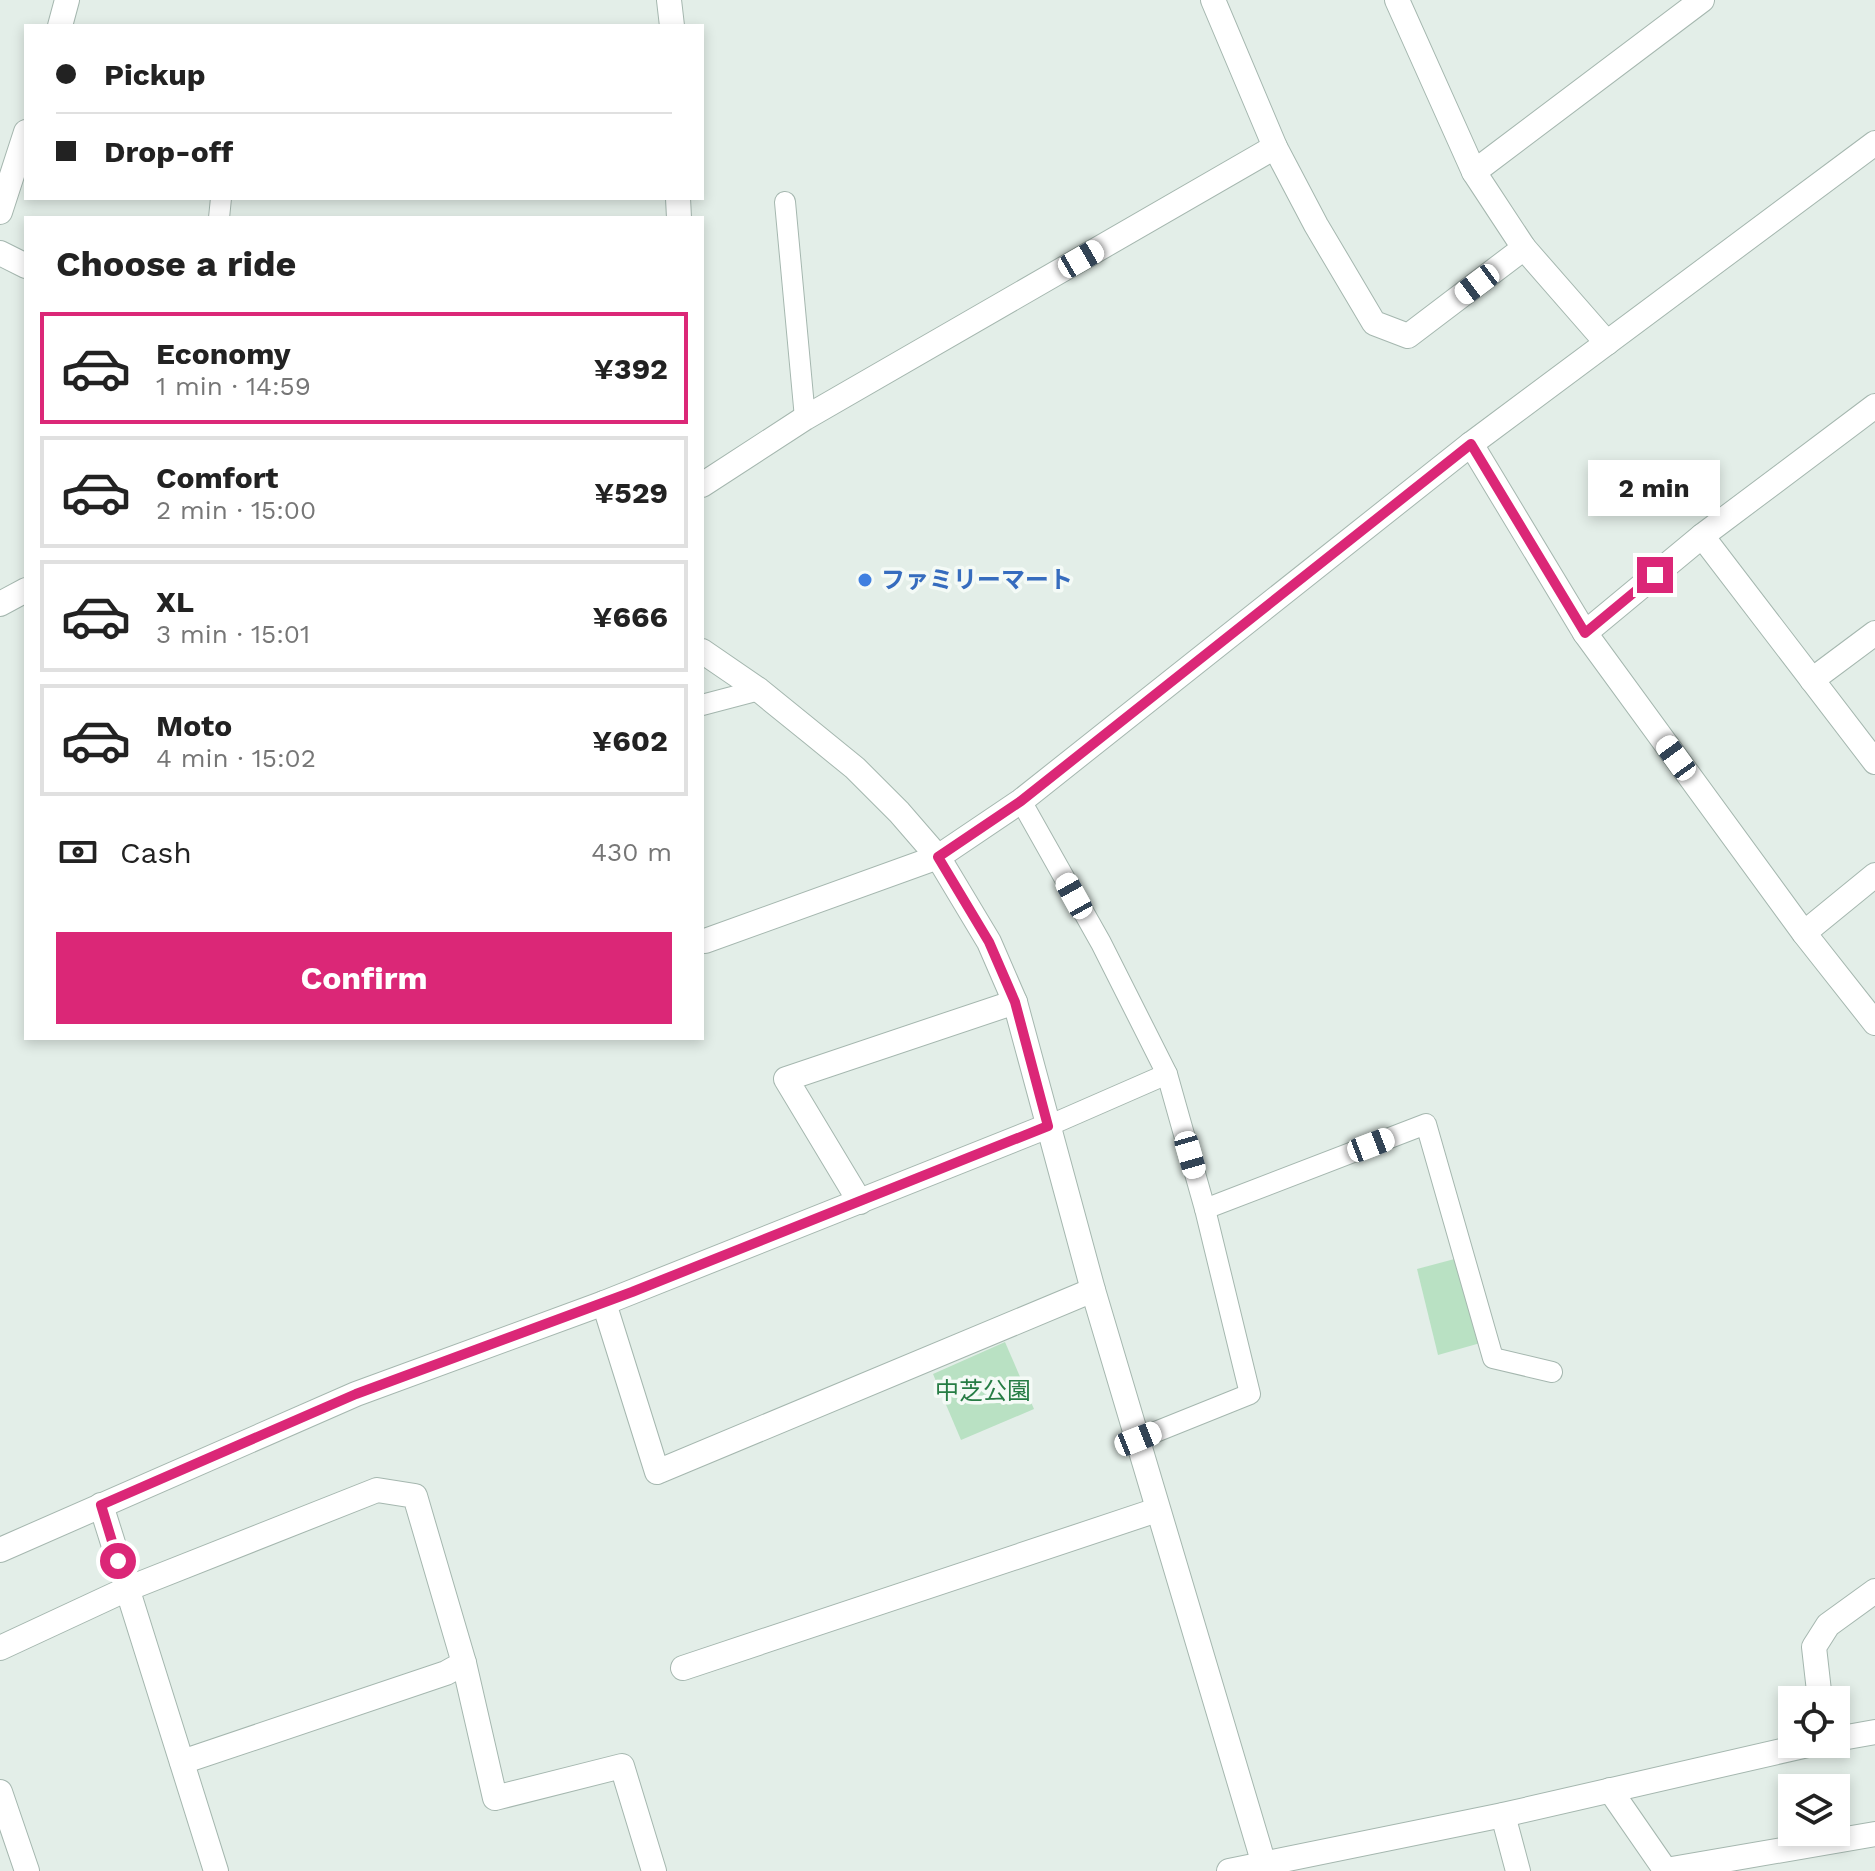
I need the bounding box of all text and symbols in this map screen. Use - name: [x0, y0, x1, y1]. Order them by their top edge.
- text: Pickup: [104, 57, 206, 92]
- text: Drop-off: [104, 134, 233, 169]
- car: [1054, 237, 1108, 281]
- text: Choose a ride: [56, 243, 296, 285]
- car: [1451, 260, 1503, 308]
- icon: car: [60, 332, 132, 404]
- text: Economy: [156, 336, 291, 371]
- text: ¥392: [594, 351, 668, 386]
- text: 1 min · 14:59: [156, 371, 311, 401]
- icon: car: [60, 456, 132, 528]
- callout: 2 min: [1589, 459, 1721, 515]
- text: Comfort: [156, 460, 278, 495]
- text: 2 min: [1618, 473, 1690, 503]
- text: ¥529: [594, 475, 668, 510]
- text: 2 min · 15:00: [156, 495, 316, 525]
- route end: [1637, 557, 1673, 593]
- place label: ファミリーマート: [881, 566, 1073, 594]
- marker: ファミリーマート: [856, 571, 874, 589]
- icon: car: [60, 580, 132, 652]
- text: XL: [156, 584, 194, 619]
- text: ¥666: [593, 599, 668, 634]
- text: 3 min · 15:01: [156, 619, 310, 649]
- icon: car: [60, 704, 132, 776]
- text: Moto: [156, 708, 232, 743]
- text: ¥602: [592, 723, 668, 758]
- car: [1652, 732, 1700, 784]
- text: 4 min · 15:02: [156, 743, 316, 773]
- icon: cash: [56, 830, 100, 874]
- text: Cash: [120, 835, 192, 870]
- text: 430 m: [591, 837, 672, 867]
- car: [1052, 869, 1096, 923]
- button: Confirm: [56, 932, 672, 1024]
- car: [1344, 1125, 1398, 1165]
- car: [1172, 1129, 1208, 1181]
- park label: 中芝公園: [935, 1377, 1031, 1405]
- car: [1111, 1419, 1165, 1459]
- route start: [100, 1543, 136, 1579]
- map controls: [1778, 1686, 1850, 1846]
- button: locate: [1778, 1686, 1850, 1758]
- button: layers: [1778, 1774, 1850, 1846]

